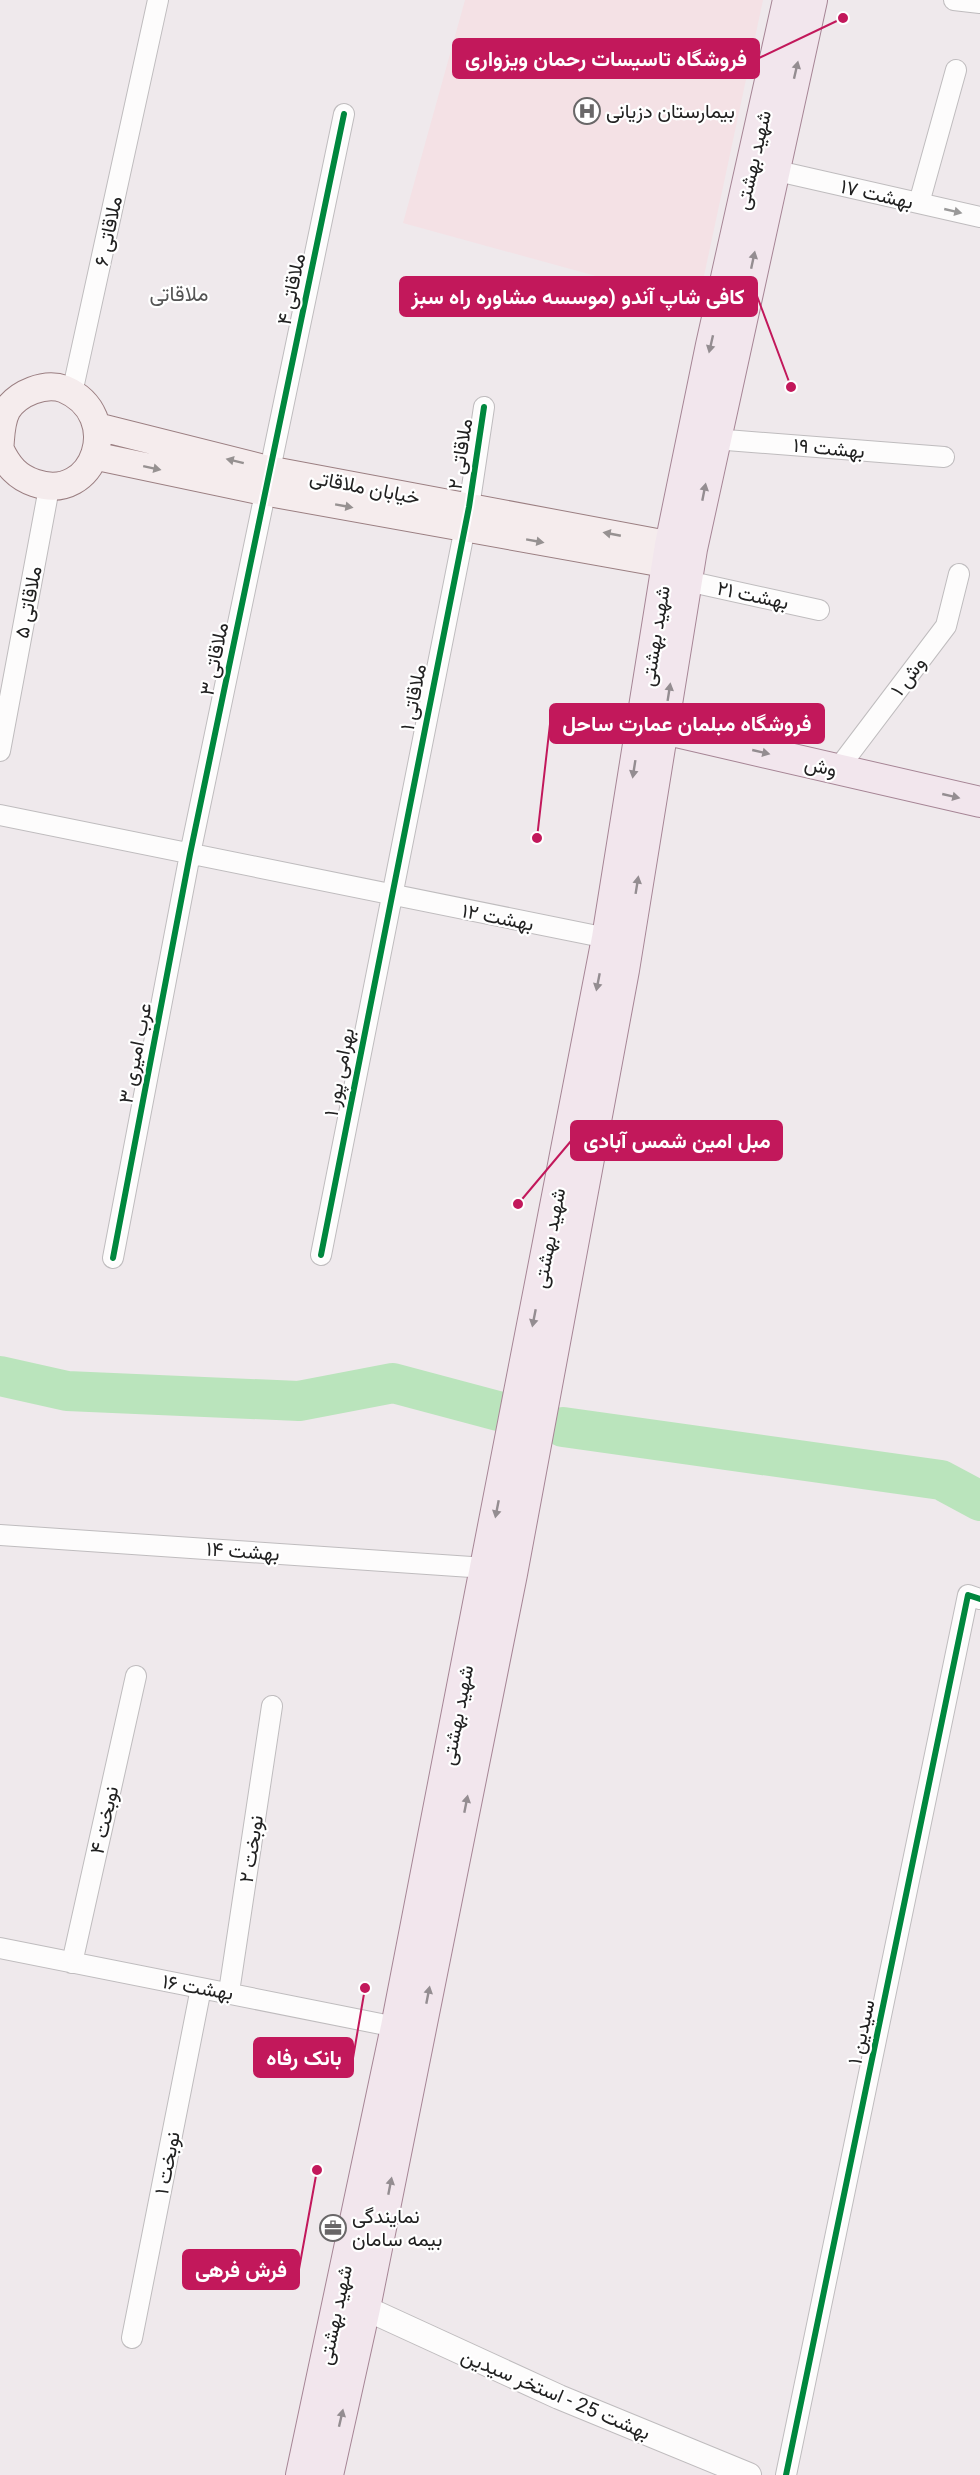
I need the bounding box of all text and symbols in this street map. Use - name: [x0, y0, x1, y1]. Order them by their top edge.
- callout: فروشگاه تاسیسات رحمان ویزواری: [453, 39, 759, 78]
- text: فروشگاه تاسیسات رحمان ویزواری: [465, 47, 747, 72]
- one-way arrow: [792, 61, 802, 79]
- hospital icon: بیمارستان دزیانی: [572, 96, 602, 126]
- place label: بیمارستان دزیانی: [606, 99, 735, 124]
- street label: شهید بهشتی: [730, 108, 777, 212]
- street label: بهشت ۱۷: [838, 174, 916, 215]
- street label: ۶ ملاقاتی: [89, 194, 127, 268]
- one-way arrow: [944, 207, 963, 216]
- street label: ملاقاتی ۴: [272, 251, 310, 327]
- one-way arrow: [749, 251, 759, 269]
- callout: کافی شاپ آندو (موسسه مشاوره راه سبز: [400, 277, 757, 316]
- district label: ملاقاتی: [149, 282, 209, 306]
- text: کافی شاپ آندو (موسسه مشاوره راه سبز: [410, 285, 745, 311]
- one-way arrow: [706, 335, 716, 353]
- street label: ۲ ملاقاتی: [443, 417, 477, 491]
- street label: بهشت ۱۹: [792, 433, 866, 464]
- one-way arrow: [226, 455, 245, 465]
- one-way arrow: [143, 464, 162, 473]
- street label: خیابان ملاقاتی: [308, 465, 422, 509]
- one-way arrow: [700, 482, 709, 501]
- one-way arrow: [334, 502, 353, 511]
- one-way arrow: [603, 529, 622, 538]
- one-way arrow: [526, 536, 545, 545]
- street label: ملاقاتی ۵: [9, 564, 47, 640]
- street label: بهشت ۲۱: [715, 576, 791, 615]
- street label: شهید بهشتی: [635, 584, 676, 688]
- street label: ملاقاتی ۳: [195, 620, 233, 698]
- street label: وش ۱: [885, 652, 931, 701]
- street label: ملاقاتی ۱: [395, 662, 431, 732]
- one-way arrow: [664, 683, 673, 702]
- callout: فروشگاه مبلمان عمارت ساحل: [550, 704, 824, 743]
- text: فروشگاه مبلمان عمارت ساحل: [562, 712, 812, 737]
- one-way arrow: [751, 748, 770, 757]
- street label: وش: [802, 751, 840, 782]
- one-way arrow: [629, 760, 638, 779]
- one-way arrow: [941, 791, 960, 801]
- one-way arrow: [633, 875, 642, 894]
- street label: ۱۲ بهشت: [460, 898, 536, 937]
- one-way arrow: [593, 973, 602, 992]
- street label: ۳ عرب امیری: [113, 1001, 158, 1106]
- street label: ۱ بهرامی پور: [319, 1026, 361, 1119]
- callout: مبل امین شمس آبادی: [571, 1121, 782, 1160]
- text: مبل امین شمس آبادی: [583, 1129, 771, 1153]
- street label: شهید بهشتی: [528, 1186, 571, 1290]
- one-way arrow: [529, 1309, 538, 1328]
- one-way arrow: [492, 1500, 501, 1519]
- street label: بهشت ۱۴: [205, 1536, 280, 1567]
- street label: شهید بهشتی: [436, 1663, 479, 1767]
- street label: ۴ نوبخت: [85, 1784, 124, 1857]
- one-way arrow: [462, 1794, 471, 1813]
- street label: ۲ نوبخت: [234, 1813, 269, 1885]
- street label: ۱۶ بهشت: [160, 1969, 235, 2006]
- one-way arrow: [424, 1985, 433, 2004]
- street label: سیدین ۱: [842, 1997, 880, 2067]
- callout: بانک رفاه: [254, 2038, 353, 2077]
- text: بانک رفاه: [266, 2046, 342, 2071]
- street label: ۱ نوبخت: [149, 2130, 186, 2197]
- one-way arrow: [386, 2176, 395, 2195]
- place label: نمایندگی بیمه سامان: [352, 2204, 442, 2251]
- office icon: نمایندگی بیمه سامان: [318, 2213, 348, 2243]
- callout: فرش فرهی: [183, 2250, 299, 2289]
- text: فرش فرهی: [195, 2258, 287, 2283]
- street label: شهید بهشتی: [313, 2263, 358, 2367]
- street label: بهشت 25 - استخر سیدین: [457, 2343, 654, 2446]
- one-way arrow: [336, 2409, 346, 2427]

